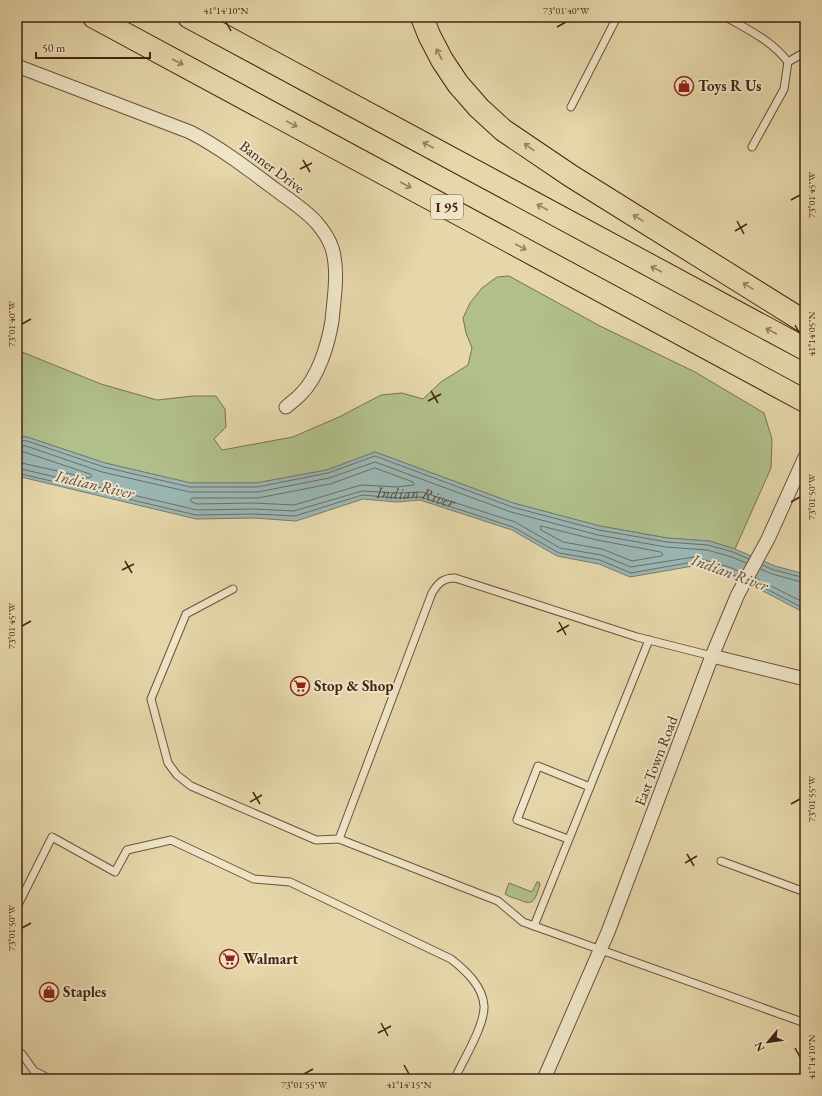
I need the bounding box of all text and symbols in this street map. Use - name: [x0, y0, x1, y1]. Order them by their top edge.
- text: 41°14'10"N: [204, 4, 249, 17]
- text: 73°01'40"W: [543, 4, 590, 17]
- scale bar: [36, 34, 150, 60]
- text: 50 m: [42, 40, 66, 56]
- one-way arrow: [435, 49, 443, 61]
- one-way arrow: [171, 59, 183, 66]
- shop icon: Toys R Us: [673, 75, 695, 97]
- place label: Toys R Us: [698, 76, 761, 95]
- one-way arrow: [286, 120, 298, 128]
- street label: Banner Drive: [236, 136, 309, 197]
- one-way arrow: [422, 141, 434, 149]
- one-way arrow: [523, 143, 534, 151]
- text: 73°01'45"W: [805, 171, 818, 218]
- one-way arrow: [400, 182, 412, 190]
- road number: I 95: [431, 195, 463, 219]
- one-way arrow: [536, 203, 548, 210]
- one-way arrow: [632, 213, 644, 221]
- one-way arrow: [515, 244, 527, 251]
- one-way arrow: [650, 264, 662, 272]
- one-way arrow: [742, 282, 754, 290]
- text: 73°01'40"W: [5, 300, 18, 347]
- text: 41°14'05"N: [805, 311, 818, 356]
- one-way arrow: [765, 326, 777, 334]
- water label: Indian River: [53, 465, 137, 504]
- text: 73°01'50"W: [805, 473, 818, 520]
- water label: Indian River: [374, 482, 459, 513]
- water label: Indian River: [688, 549, 772, 596]
- text: 73°01'45"W: [5, 602, 18, 649]
- supermarket icon: Stop & Shop: [289, 675, 311, 697]
- place label: Stop & Shop: [314, 676, 394, 695]
- street label: East Town Road: [630, 713, 682, 809]
- text: 73°01'55"W: [805, 775, 818, 822]
- text: 73°01'50"W: [5, 904, 18, 951]
- supermarket icon: Walmart: [218, 948, 240, 970]
- place label: Walmart: [243, 949, 298, 968]
- shop icon: Staples: [38, 981, 60, 1003]
- place label: Staples: [63, 982, 106, 1001]
- north arrow: [748, 1022, 788, 1062]
- text: 41°14'10"N: [805, 1034, 818, 1079]
- text: N: [751, 1039, 768, 1054]
- text: 73°01'55"W: [281, 1078, 328, 1091]
- text: 41°14'15"N: [387, 1078, 432, 1091]

